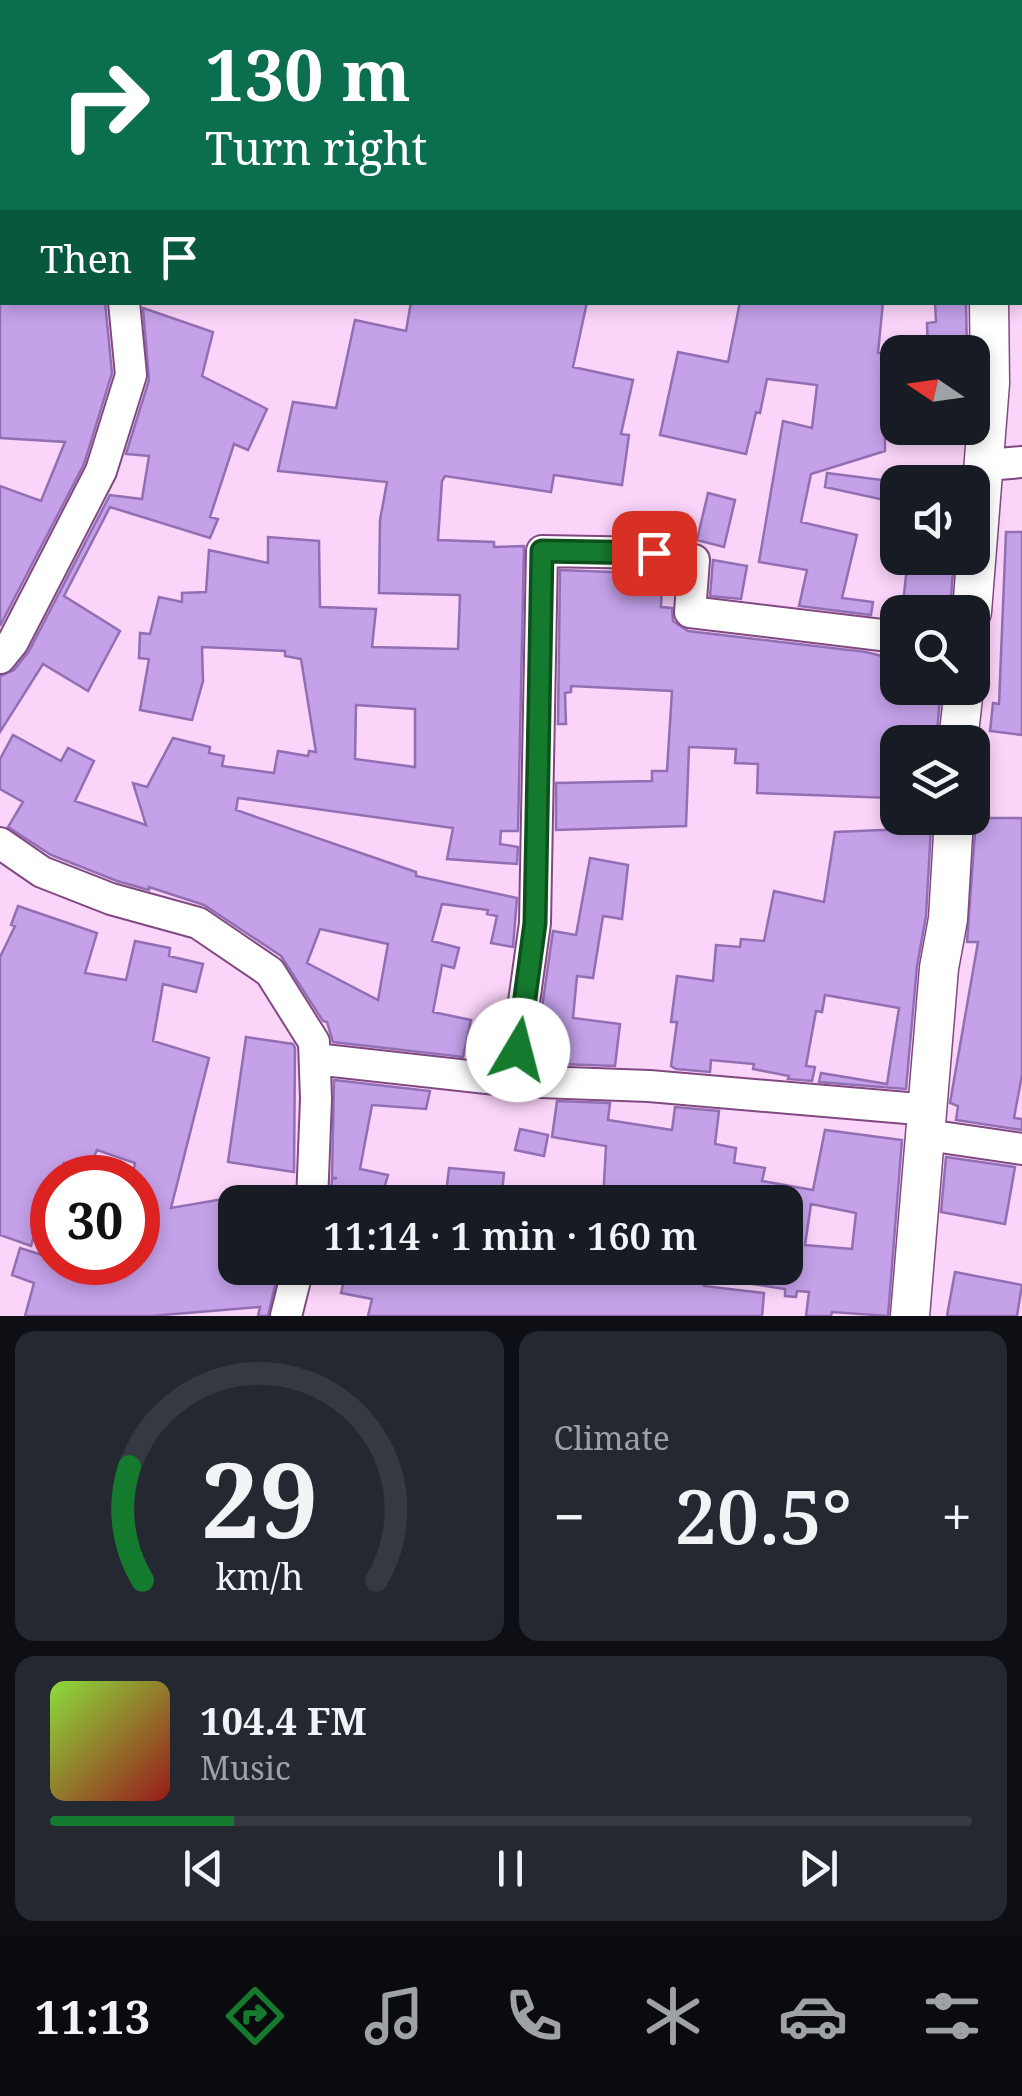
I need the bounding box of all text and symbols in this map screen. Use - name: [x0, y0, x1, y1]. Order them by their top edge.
- text: 130 m: [205, 26, 411, 122]
- icon: right: [40, 40, 170, 170]
- text: Turn right: [205, 117, 427, 178]
- icon: arrive: [152, 230, 207, 285]
- text: Then: [40, 232, 132, 284]
- north arrow: [880, 335, 990, 445]
- map controls: [880, 335, 990, 835]
- button: sound: [880, 465, 990, 575]
- pin: [612, 511, 697, 596]
- icon: arrive: [627, 526, 682, 581]
- button: search: [880, 595, 990, 705]
- button: layers: [880, 725, 990, 835]
- position arrow: [466, 998, 570, 1102]
- speed limit sign: 30: [30, 1155, 160, 1285]
- text: 11:14 · 1 min · 160 m: [323, 1209, 698, 1261]
- text: Climate: [554, 1416, 670, 1459]
- text: 29: [200, 1427, 318, 1568]
- text: 20.5°: [675, 1464, 852, 1566]
- text: −: [554, 1478, 585, 1553]
- text: +: [941, 1478, 972, 1553]
- text: km/h: [215, 1552, 303, 1600]
- text: 104.4 FM: [200, 1694, 367, 1746]
- text: Music: [200, 1746, 291, 1789]
- icon: previous: [176, 1841, 231, 1896]
- icon: pause: [483, 1841, 538, 1896]
- icon: next: [791, 1841, 846, 1896]
- icon: directions: [220, 1981, 290, 2051]
- icon: music: [359, 1981, 429, 2051]
- icon: phone: [499, 1981, 569, 2051]
- icon: climate: [638, 1981, 708, 2051]
- icon: car: [778, 1981, 848, 2051]
- icon: filters: [917, 1981, 987, 2051]
- text: 11:13: [35, 1986, 150, 2047]

